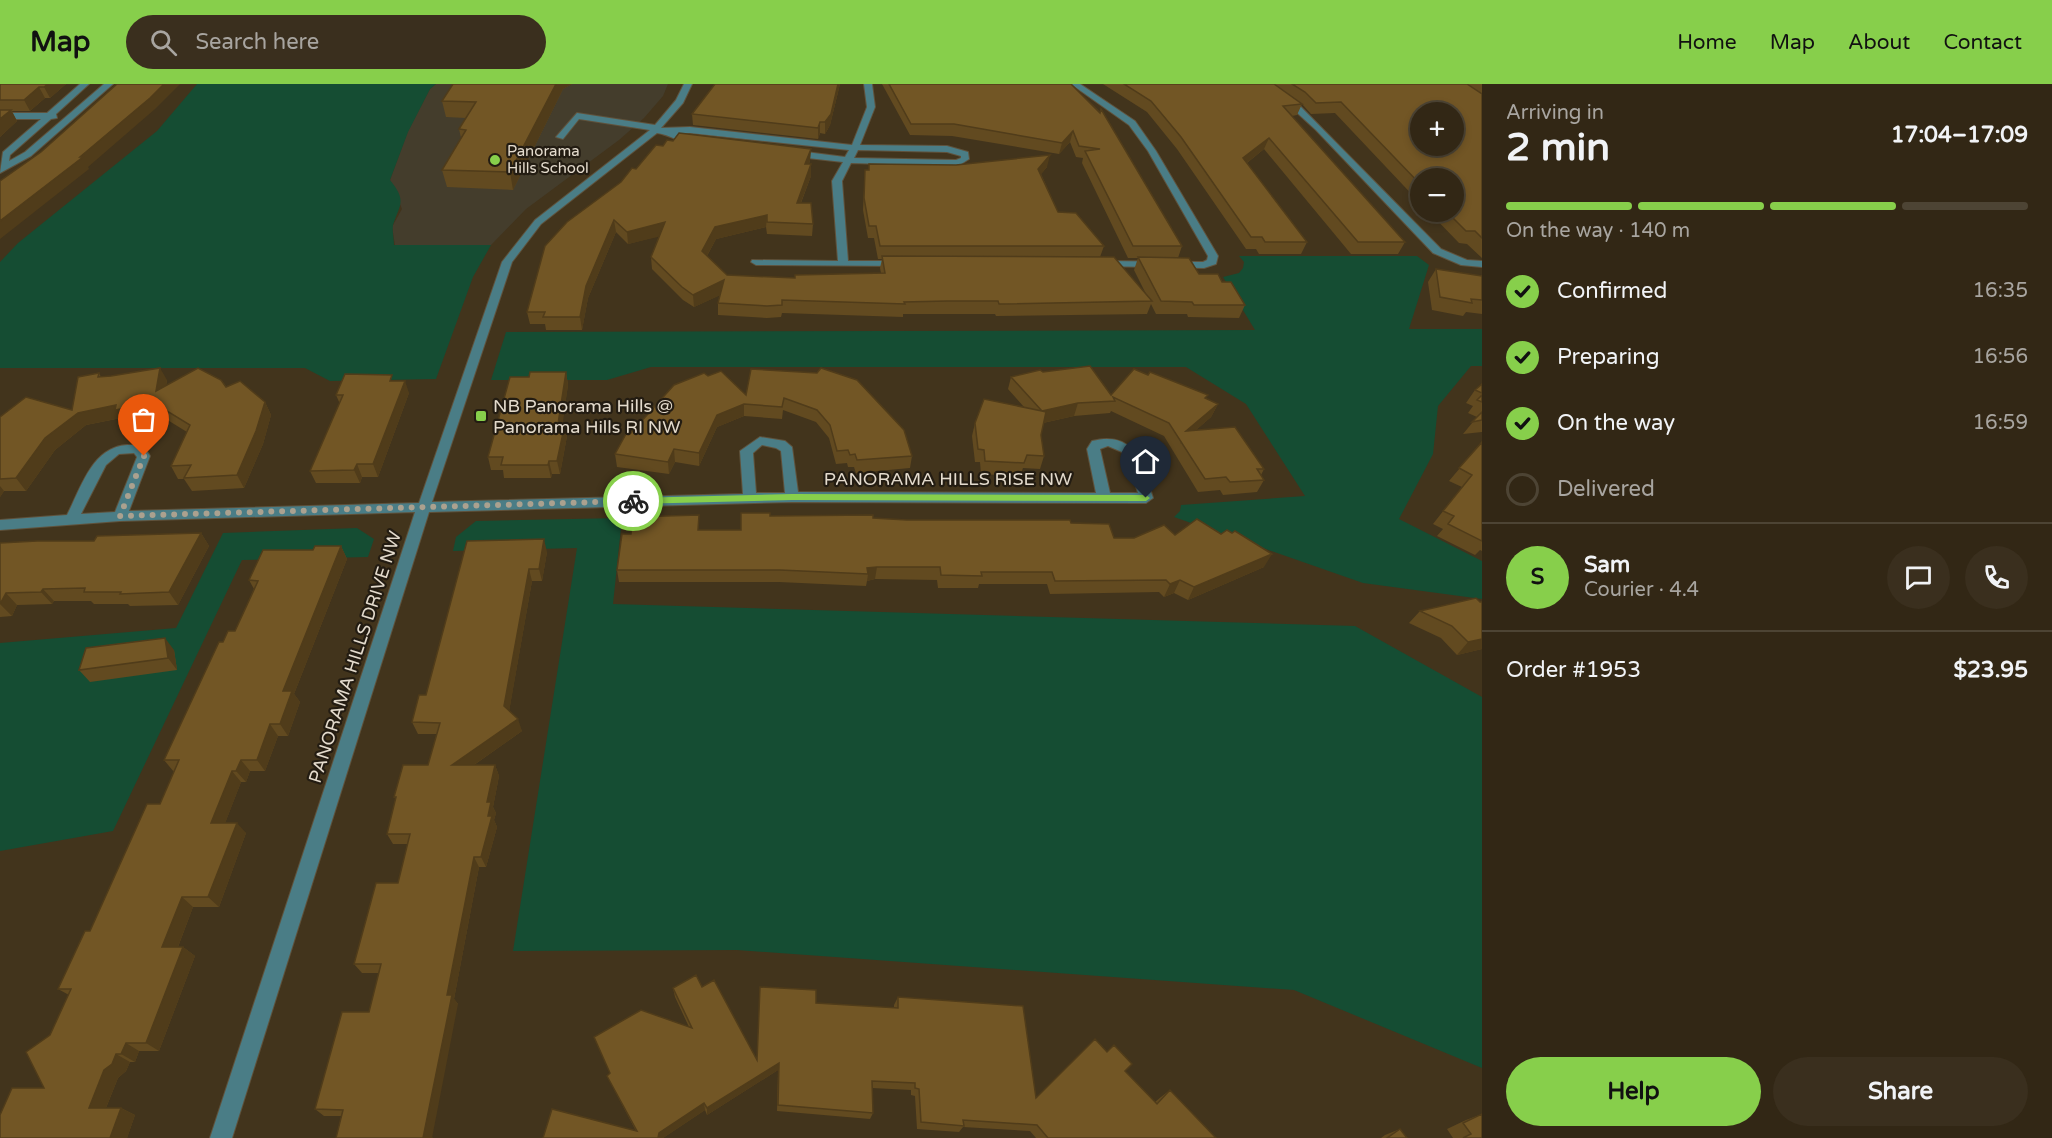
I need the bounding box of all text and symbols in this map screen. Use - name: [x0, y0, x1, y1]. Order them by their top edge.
- search box: [126, 15, 546, 69]
- text: Map: [30, 25, 90, 59]
- icon: search: [147, 26, 180, 59]
- text: Search here: [195, 29, 319, 55]
- text: Home: [1677, 30, 1737, 55]
- text: Map: [1770, 30, 1815, 55]
- text: About: [1848, 30, 1910, 55]
- text: Contact: [1943, 30, 2022, 55]
- text: Arriving in: [1506, 101, 1604, 125]
- map controls: [1410, 102, 1464, 222]
- button: +: [1410, 102, 1464, 156]
- text: 17:04–17:09: [1891, 122, 2028, 148]
- text: 2 min: [1506, 124, 1610, 171]
- place label: Panorama Hills School: [507, 142, 589, 177]
- marker: Panorama Hills School: [488, 153, 502, 167]
- button: −: [1410, 168, 1464, 222]
- text: On the way · 140 m: [1506, 219, 1690, 243]
- icon: check: [1506, 275, 1539, 308]
- text: Confirmed: [1557, 278, 1667, 304]
- text: 16:35: [1973, 279, 2028, 303]
- icon: check: [1506, 341, 1539, 374]
- text: Preparing: [1557, 344, 1660, 370]
- text: 16:56: [1973, 345, 2028, 369]
- pin: [118, 394, 169, 456]
- place label: NB Panorama Hills @ Panorama Hills RI NW: [493, 395, 680, 438]
- icon: bag: [127, 403, 160, 436]
- icon: check: [1506, 407, 1539, 440]
- marker: NB Panorama Hills @ Panorama Hills RI NW: [474, 409, 488, 423]
- text: On the way: [1557, 410, 1675, 436]
- text: 16:59: [1973, 411, 2028, 435]
- pin: [1120, 436, 1171, 498]
- icon: home: [1129, 445, 1162, 478]
- street label: PANORAMA HILLS RISE NW: [824, 468, 1072, 490]
- courier: [603, 471, 663, 531]
- text: Delivered: [1557, 476, 1655, 502]
- icon: bike: [617, 485, 650, 518]
- street label: PANORAMA HILLS DRIVE NW: [304, 528, 406, 786]
- button: chat: [1887, 546, 1950, 609]
- button: phone: [1965, 546, 2028, 609]
- text: Sam: [1584, 552, 1630, 578]
- text: S: [1531, 564, 1544, 590]
- text: Courier · 4.4: [1584, 578, 1699, 602]
- text: Order #1953: [1506, 657, 1641, 683]
- text: $23.95: [1953, 657, 2028, 683]
- button: Help: [1506, 1057, 1761, 1126]
- button: Share: [1773, 1057, 2028, 1126]

